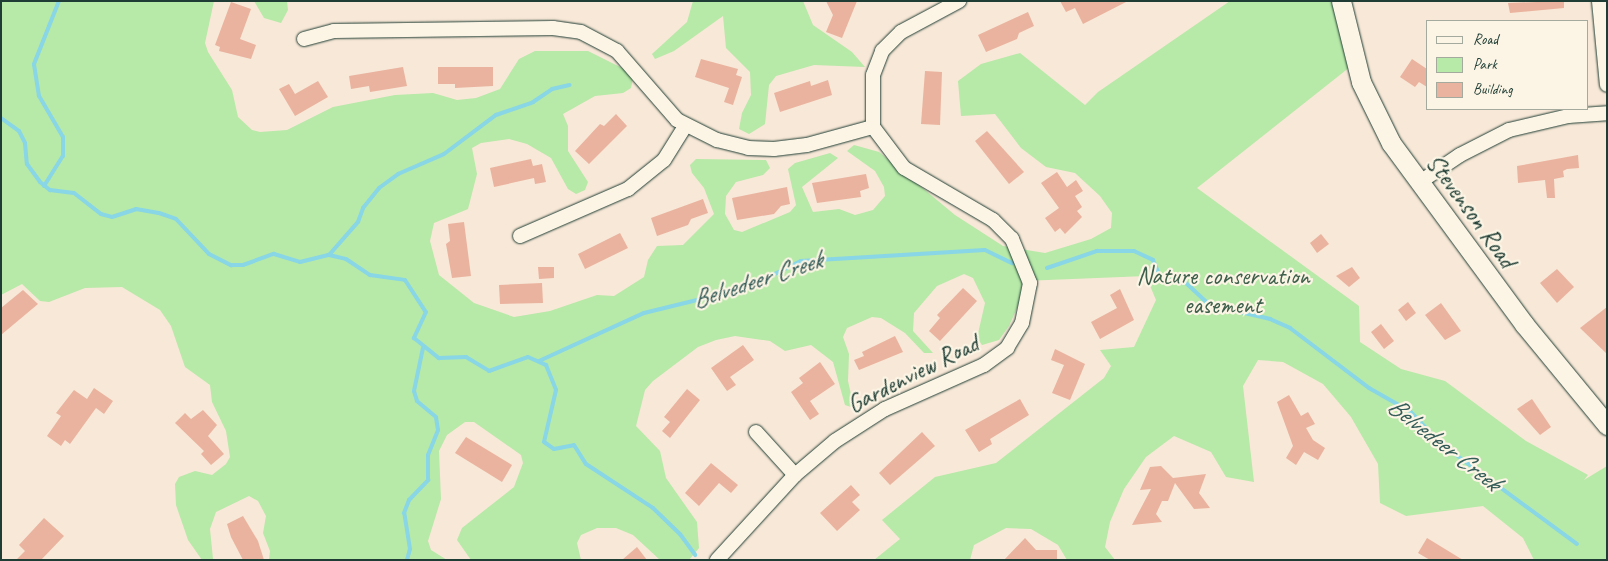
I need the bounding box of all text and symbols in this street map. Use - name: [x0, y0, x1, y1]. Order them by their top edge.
- legend: [1426, 20, 1588, 110]
- text: Road: [1473, 30, 1498, 49]
- text: Park: [1473, 55, 1497, 74]
- text: Building: [1473, 80, 1512, 99]
- street label: Stevenson Road: [1420, 148, 1522, 274]
- water label: Belvedeer Creek: [688, 244, 826, 316]
- park label: Nature conservation easement: [1137, 262, 1309, 321]
- street label: Gardenview Road: [842, 328, 984, 420]
- water label: Belvedeer Creek: [1381, 390, 1507, 498]

